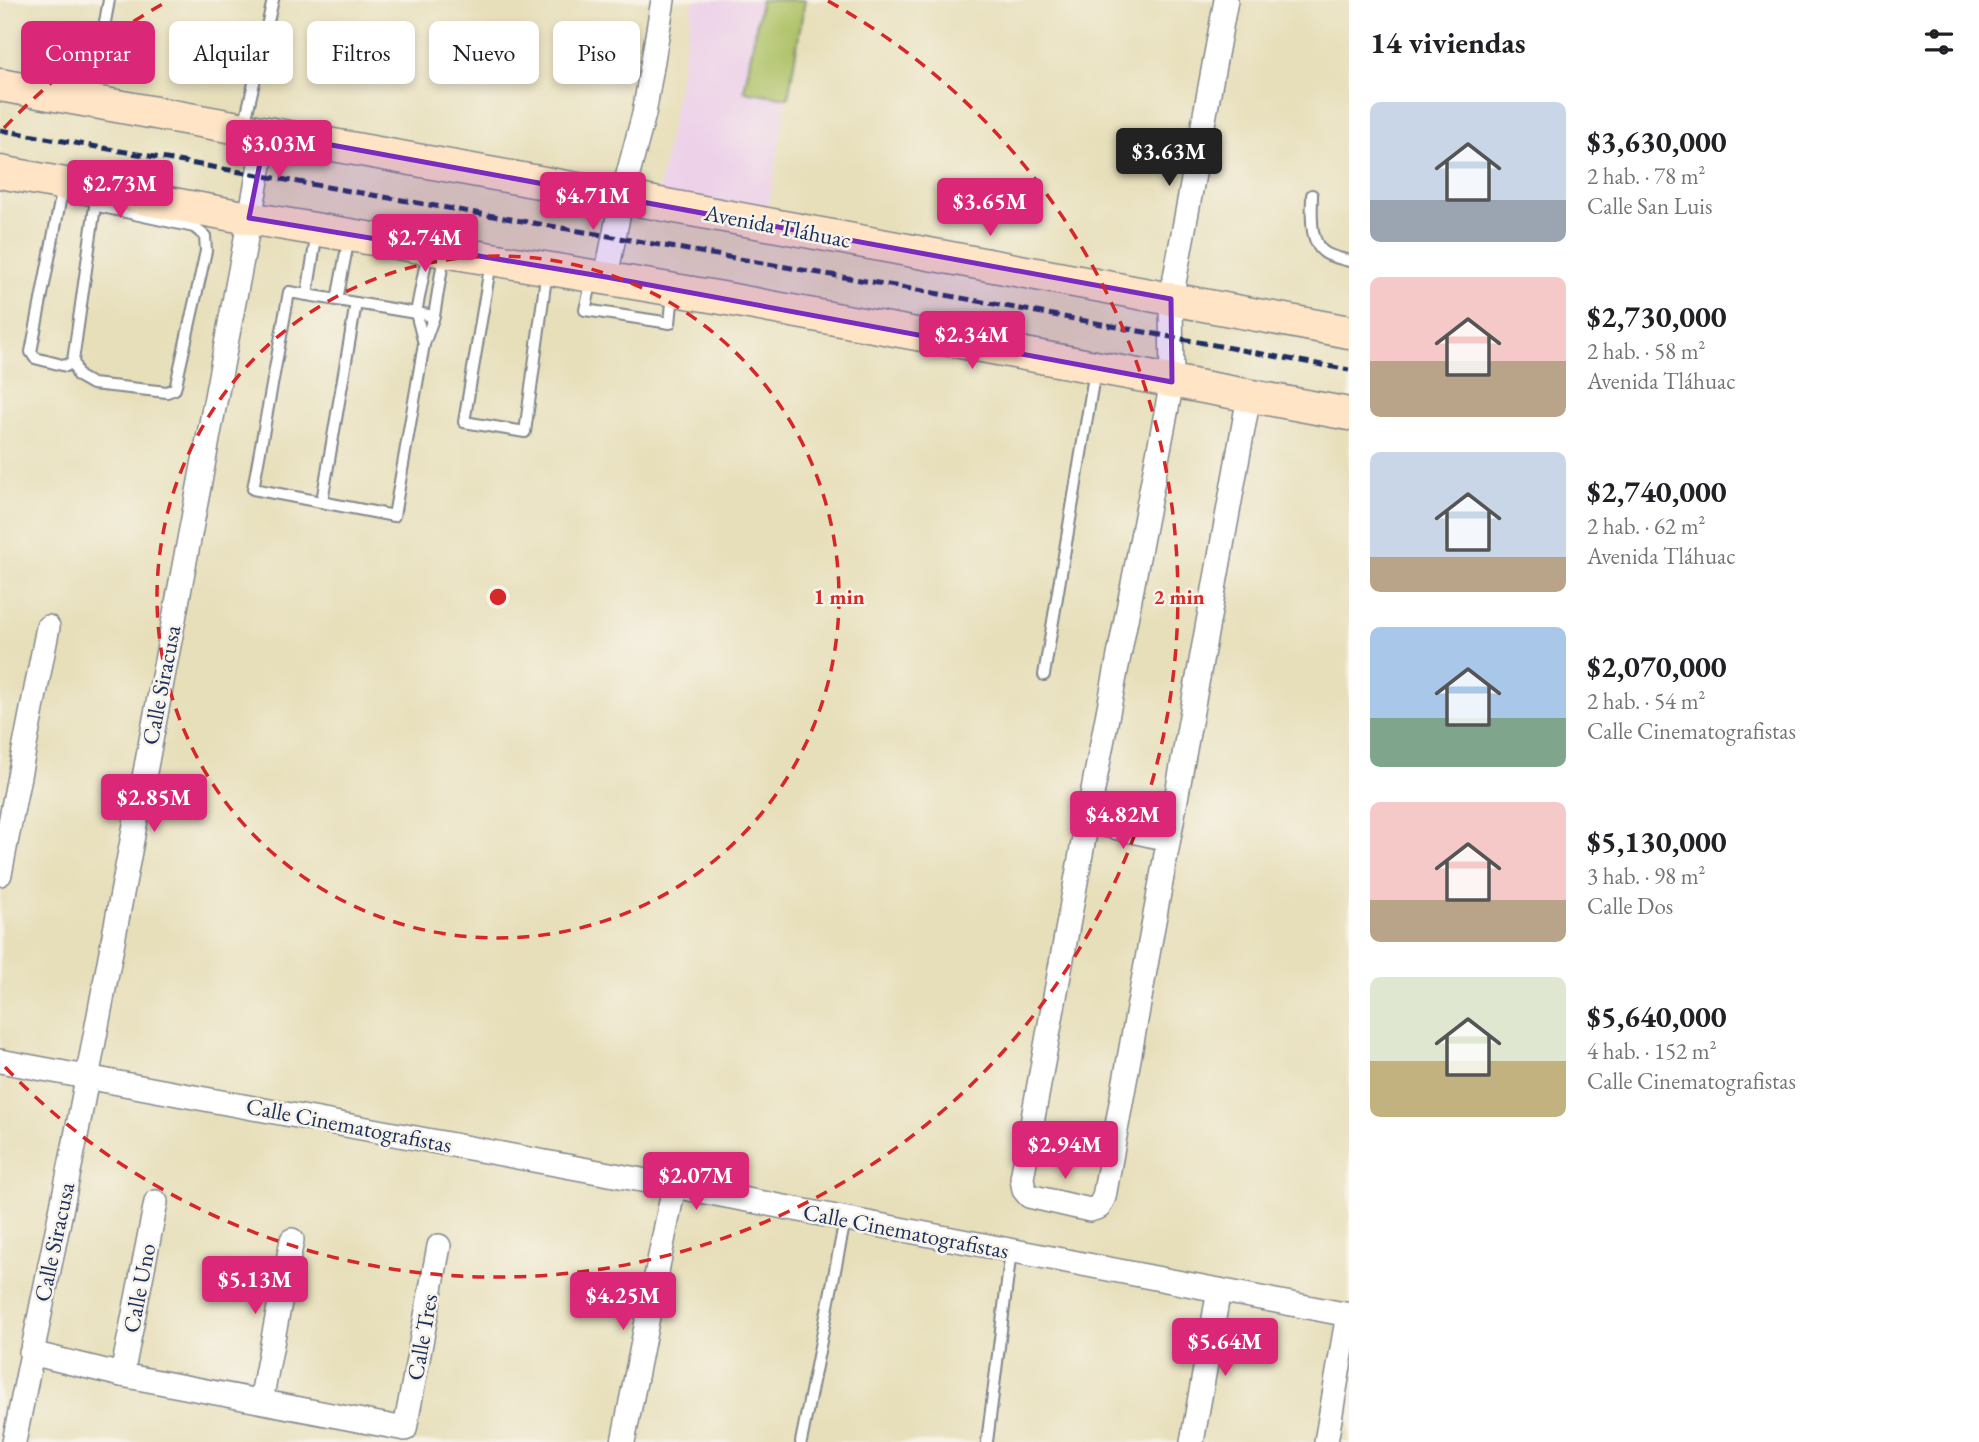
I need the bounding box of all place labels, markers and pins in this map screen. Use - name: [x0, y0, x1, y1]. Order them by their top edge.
- pin: $3.03M: [222, 120, 336, 180]
- pin: $3.63M: [1112, 128, 1226, 188]
- pin: $2.73M: [63, 160, 177, 220]
- pin: $4.71M: [536, 173, 650, 232]
- pin: $3.65M: [933, 178, 1047, 238]
- pin: $2.74M: [368, 215, 482, 274]
- pin: $2.34M: [915, 312, 1029, 371]
- centre of rings: [486, 585, 510, 609]
- pin: $2.85M: [97, 774, 211, 834]
- pin: $4.82M: [1066, 792, 1180, 851]
- pin: $2.94M: [1008, 1122, 1122, 1181]
- pin: $2.07M: [639, 1152, 753, 1212]
- pin: $5.13M: [198, 1256, 312, 1316]
- pin: $4.25M: [566, 1272, 680, 1332]
- pin: $5.64M: [1168, 1318, 1282, 1378]

